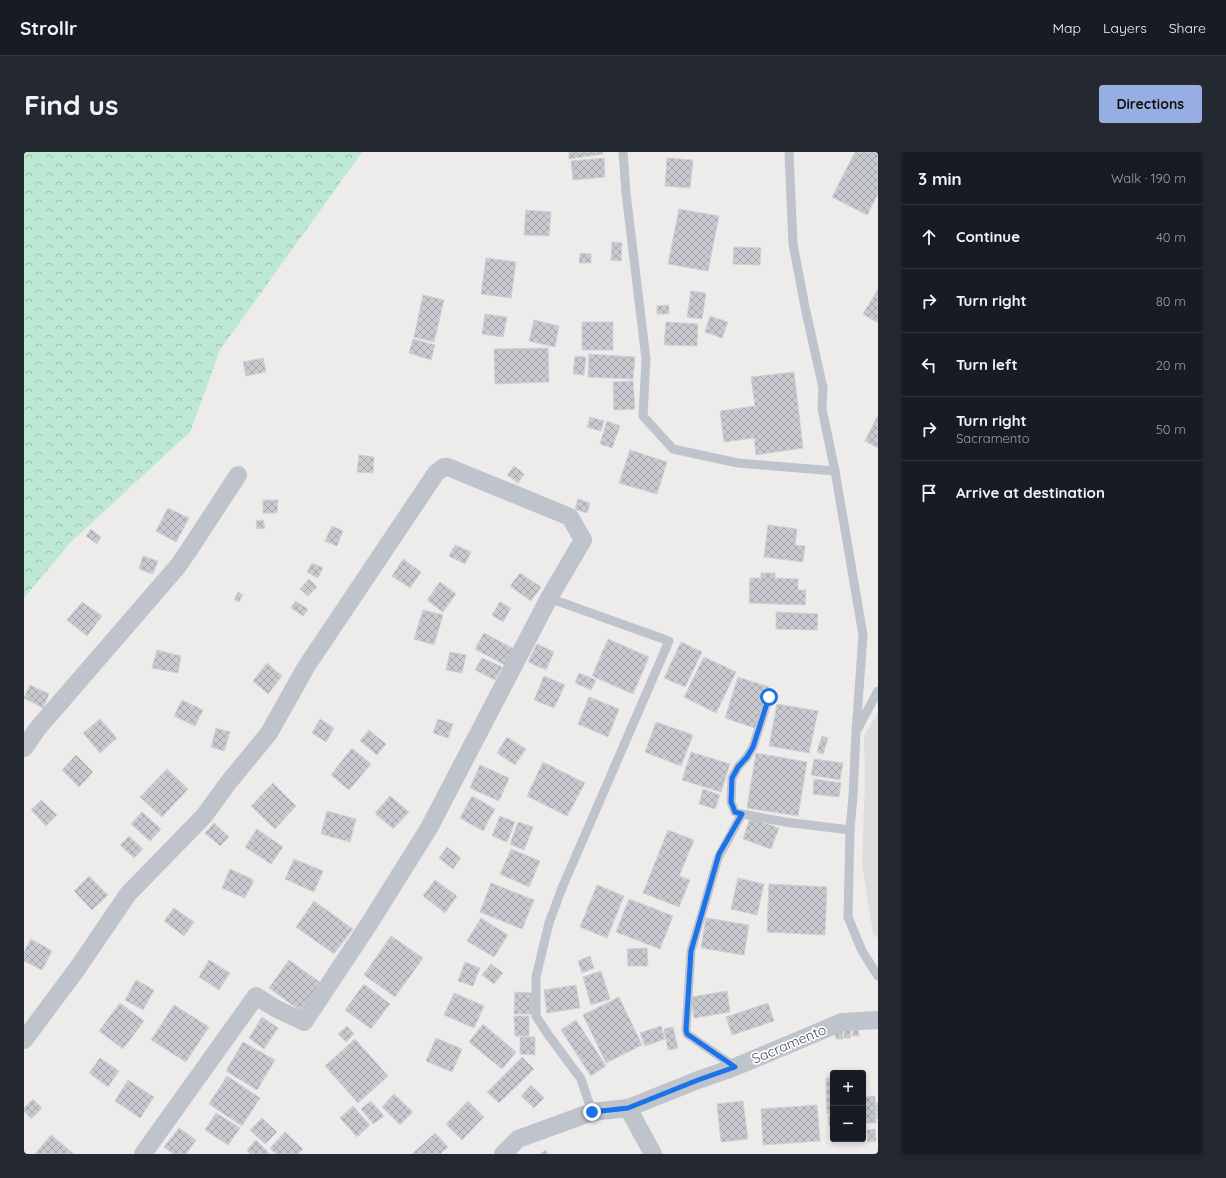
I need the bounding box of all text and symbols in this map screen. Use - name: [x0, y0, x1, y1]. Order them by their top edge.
- text: Strollr: [20, 16, 77, 40]
- text: Map: [1052, 19, 1081, 37]
- text: Layers: [1103, 19, 1147, 37]
- text: Share: [1169, 19, 1206, 37]
- button: Directions: [1099, 85, 1202, 123]
- text: Find us: [24, 87, 118, 122]
- text: 3 min: [918, 168, 962, 189]
- text: Walk · 190 m: [1111, 170, 1186, 186]
- icon: ahead: [918, 226, 940, 248]
- text: Continue: [956, 227, 1020, 246]
- text: 40 m: [1156, 229, 1186, 245]
- icon: right: [918, 290, 940, 312]
- text: Turn right: [956, 291, 1027, 310]
- text: 80 m: [1156, 293, 1186, 309]
- icon: left: [918, 354, 940, 376]
- text: Turn left: [956, 355, 1018, 374]
- text: 20 m: [1156, 357, 1186, 373]
- text: Turn right: [956, 411, 1027, 430]
- icon: right: [918, 418, 940, 440]
- text: 50 m: [1156, 421, 1186, 437]
- text: Sacramento: [956, 430, 1030, 446]
- icon: arrive: [918, 482, 940, 504]
- text: Arrive at destination: [956, 483, 1105, 502]
- route start: [760, 688, 778, 706]
- street label: Sacramento: [749, 1020, 829, 1068]
- map controls: [830, 1070, 866, 1142]
- button: +: [830, 1070, 866, 1106]
- route end: [583, 1103, 601, 1121]
- button: −: [830, 1106, 866, 1142]

